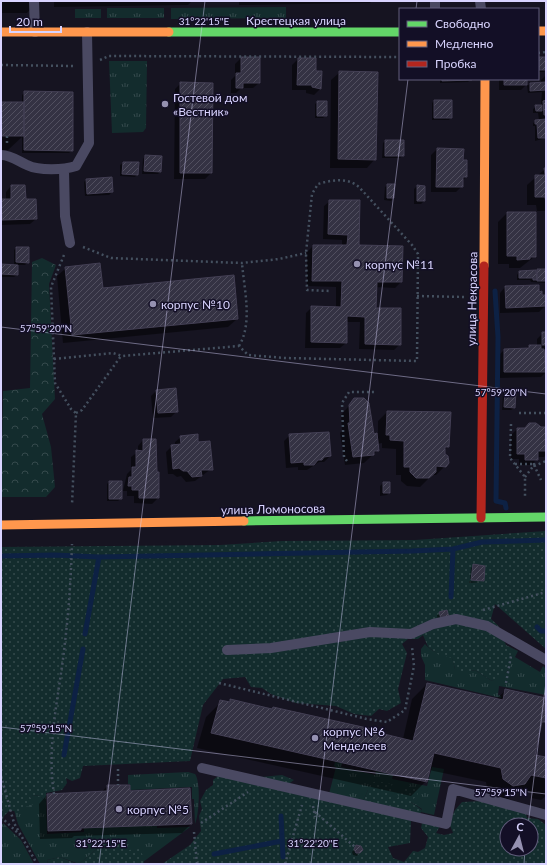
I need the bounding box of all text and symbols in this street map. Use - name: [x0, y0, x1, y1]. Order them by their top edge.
- scale bar: [10, 8, 61, 34]
- legend: [399, 8, 539, 80]
- street label: Крестецкая улица: [246, 13, 346, 28]
- text: 20 m: [16, 14, 43, 29]
- text: 31°22'15"E: [179, 15, 229, 27]
- text: Свободно: [435, 16, 491, 31]
- text: Медленно: [435, 36, 494, 51]
- text: Пробка: [435, 56, 476, 71]
- place label: Гостевой дом «Вестник»: [173, 90, 247, 119]
- marker: Гостевой дом «Вестник»: [160, 99, 170, 109]
- street label: улица Некрасова: [464, 252, 480, 346]
- place label: корпус №11: [365, 257, 434, 272]
- marker: корпус №11: [352, 259, 362, 269]
- place label: корпус №10: [161, 297, 230, 312]
- marker: корпус №10: [148, 299, 158, 309]
- text: 57°59'20"N: [20, 322, 72, 334]
- text: 57°59'20"N: [475, 386, 527, 398]
- street label: улица Ломоносова: [221, 501, 325, 517]
- text: 57°59'15"N: [20, 722, 72, 734]
- place label: корпус №6 Менделеев: [323, 724, 386, 753]
- marker: корпус №6 Менделеев: [310, 733, 320, 743]
- text: 57°59'15"N: [475, 786, 527, 798]
- place label: корпус №5: [127, 802, 189, 817]
- marker: корпус №5: [114, 804, 124, 814]
- north arrow: [499, 817, 539, 857]
- text: С: [516, 820, 525, 834]
- text: 31°22'15"E: [76, 837, 126, 849]
- text: 31°22'20"E: [288, 837, 338, 849]

